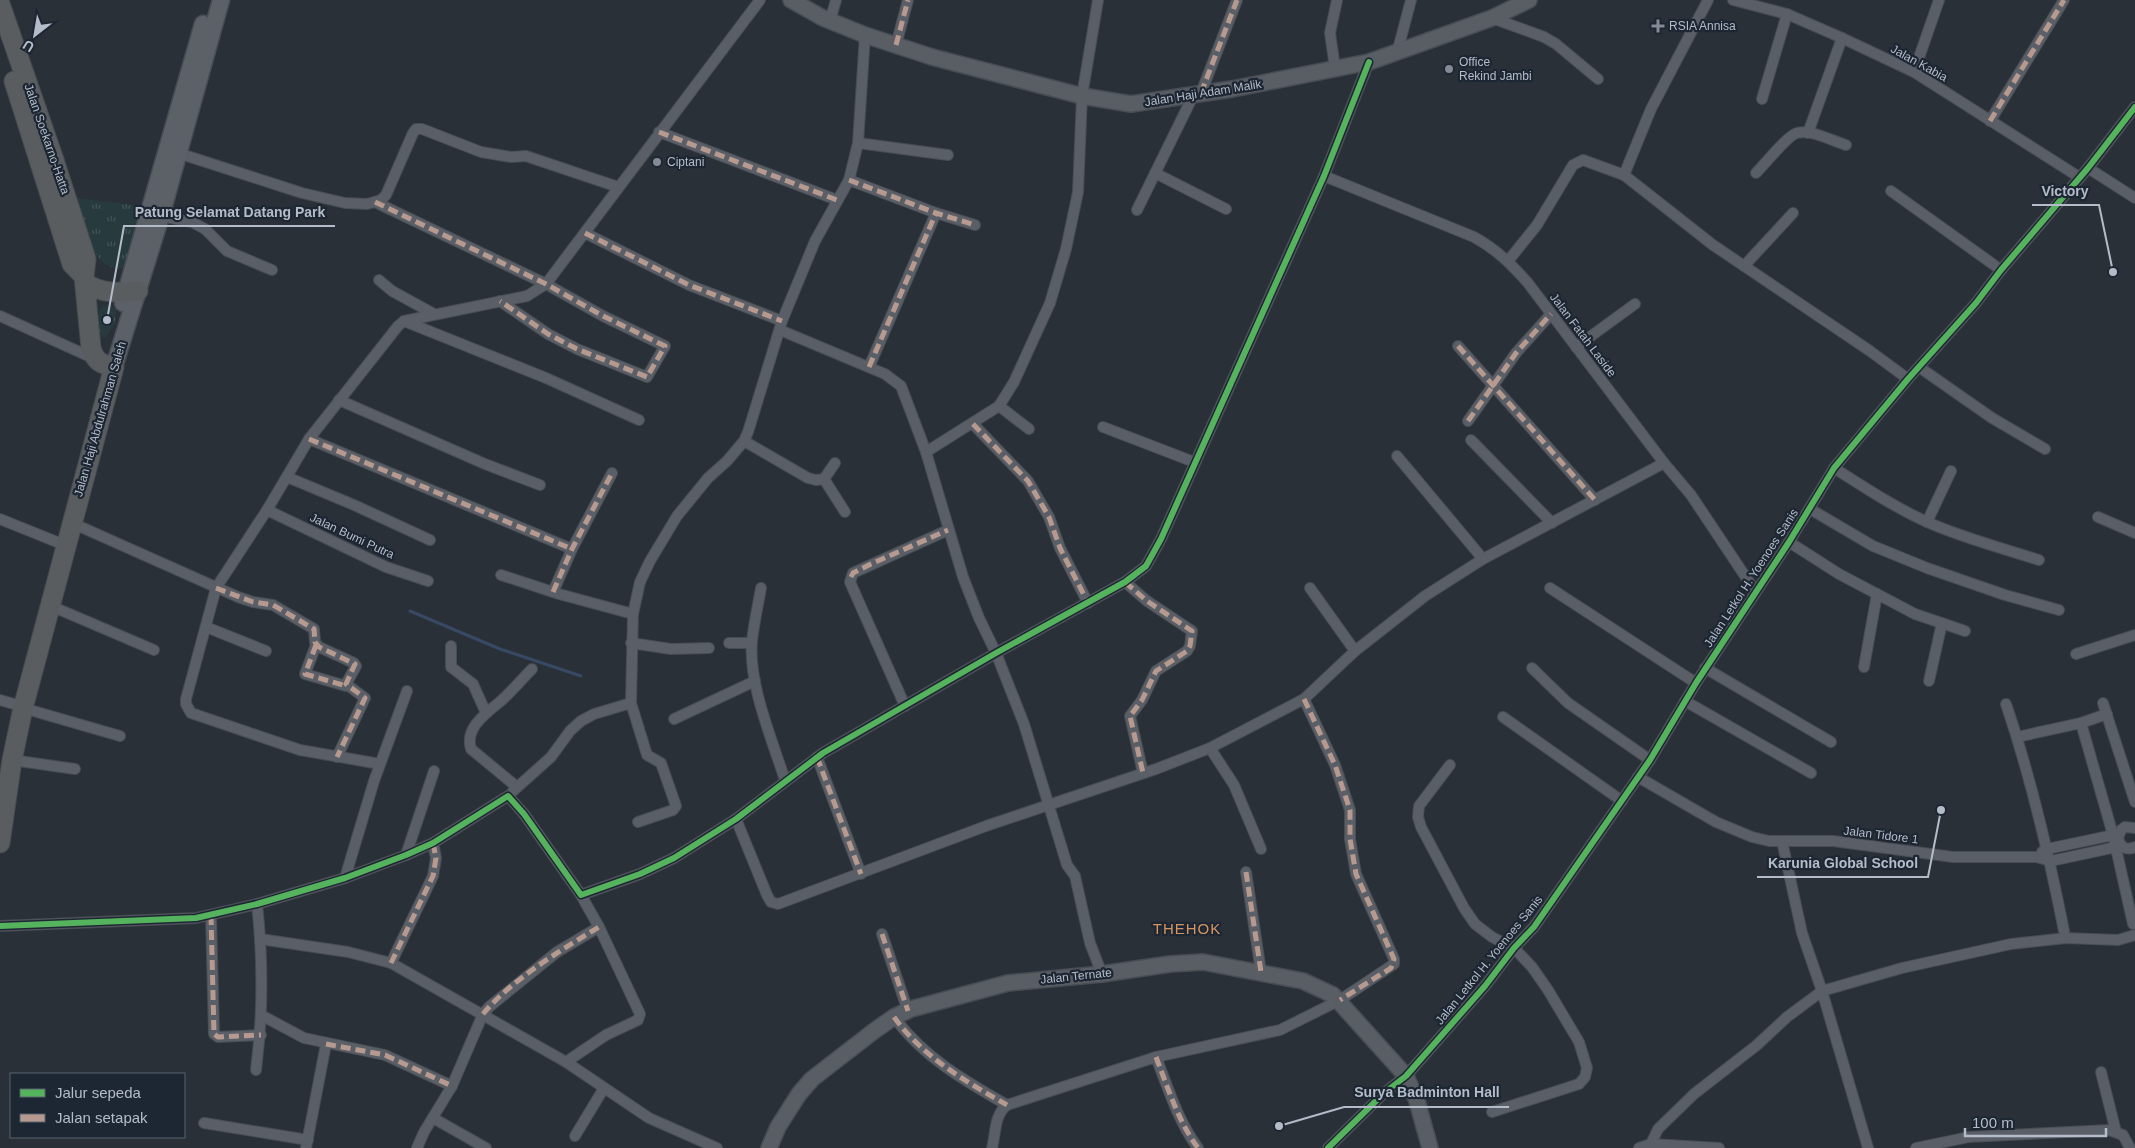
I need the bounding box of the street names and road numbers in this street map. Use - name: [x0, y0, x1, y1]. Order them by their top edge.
- street label: Jalan Kabia: [1888, 42, 1950, 84]
- street label: Jalan Haji Adam Malik: [1144, 77, 1263, 109]
- street label: Jalan Soekarno-Hatta: [21, 82, 73, 196]
- street label: Jalan Fatah Laside: [1547, 290, 1619, 380]
- street label: Jalan Haji Abdulrahman Saleh: [71, 340, 129, 498]
- street label: Jalan Letkol H. Yoenoes Sanis: [1701, 506, 1801, 650]
- street label: Jalan Bumi Putra: [308, 510, 397, 562]
- street label: Jalan Tidore 1: [1843, 823, 1920, 847]
- street label: Jalan Letkol H. Yoenoes Sanis: [1433, 893, 1545, 1027]
- street label: Jalan Ternate: [1040, 965, 1113, 987]

